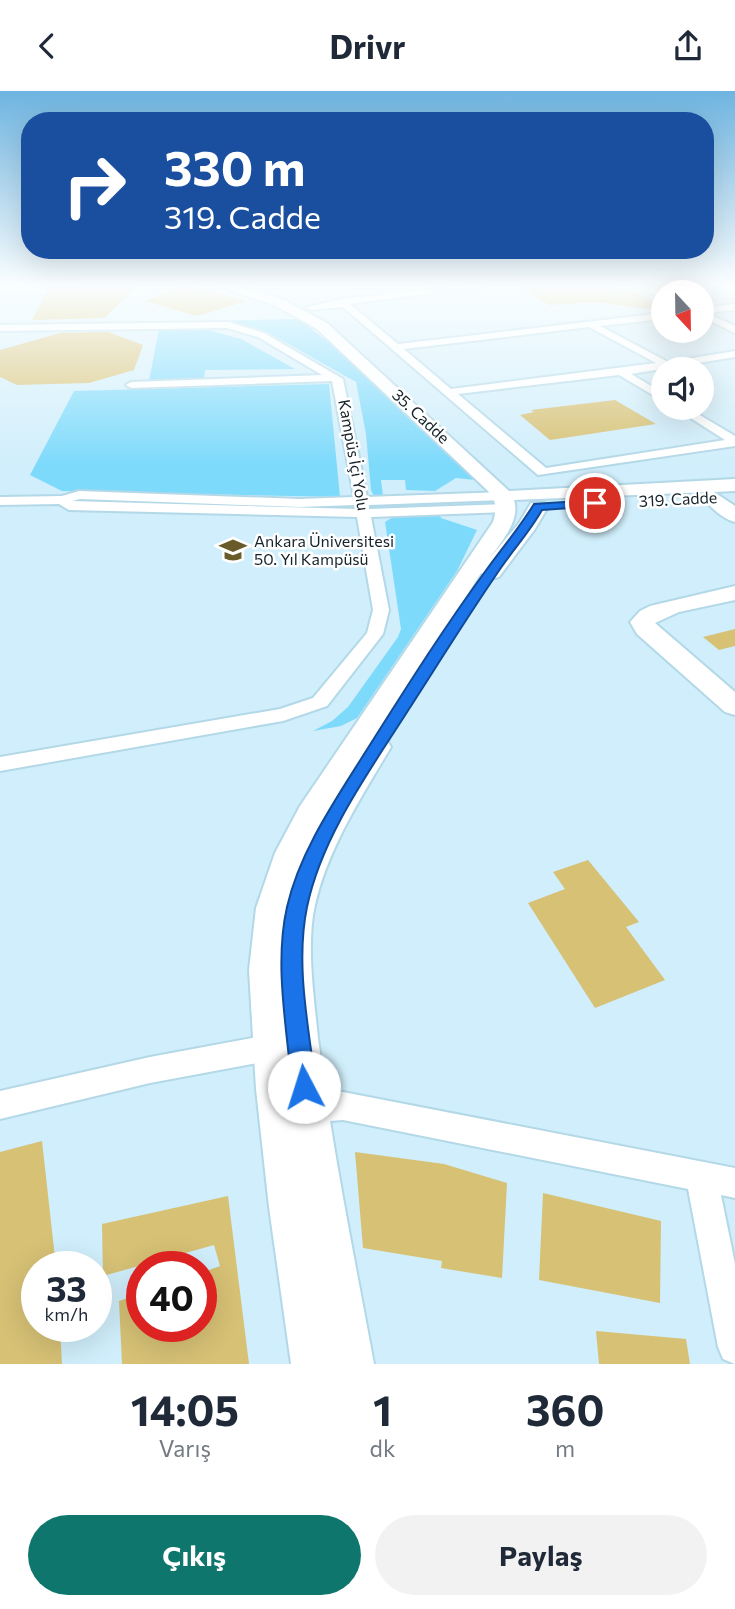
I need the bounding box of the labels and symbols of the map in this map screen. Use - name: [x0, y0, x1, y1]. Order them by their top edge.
- north arrow: [651, 280, 714, 343]
- street label: 35. Cadde: [389, 384, 454, 447]
- street label: Kampüs İçi Yolu: [335, 398, 374, 512]
- pin: [565, 473, 625, 533]
- street label: 319. Cadde: [638, 487, 718, 510]
- place label: Ankara Üniversitesi 50. Yıl Kampüsü: [254, 531, 394, 568]
- school or university icon: Ankara Üniversitesi 50. Yıl Kampüsü: [218, 535, 248, 565]
- position arrow: [267, 1050, 341, 1124]
- speed limit sign: 40: [126, 1251, 217, 1342]

